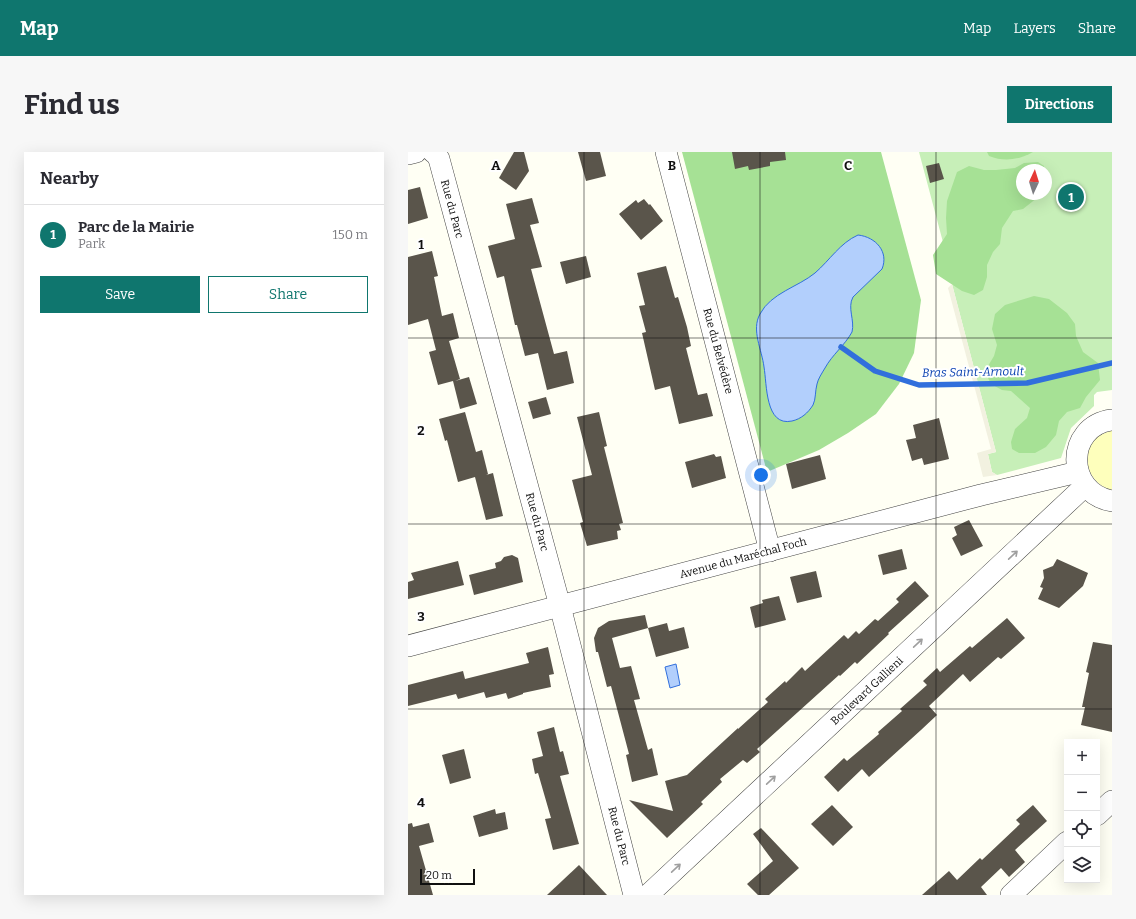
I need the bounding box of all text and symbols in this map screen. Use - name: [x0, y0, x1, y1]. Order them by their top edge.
- text: Map: [20, 17, 59, 40]
- text: Map: [963, 20, 991, 37]
- text: Layers: [1013, 20, 1056, 37]
- text: Share: [1078, 20, 1116, 37]
- button: Directions: [1007, 86, 1112, 123]
- text: Find us: [24, 88, 120, 121]
- text: A: [491, 158, 501, 173]
- text: B: [668, 158, 676, 173]
- text: C: [844, 158, 852, 173]
- north arrow: [1016, 164, 1052, 200]
- text: Nearby: [40, 168, 99, 189]
- street label: Rue du Parc: [438, 178, 466, 240]
- pin: 1: [1058, 182, 1084, 212]
- text: Parc de la Mairie: [78, 218, 194, 236]
- text: 1: [50, 227, 56, 242]
- text: 150 m: [332, 227, 368, 242]
- text: Park: [78, 236, 105, 251]
- text: 1: [418, 237, 424, 252]
- button: Save: [40, 276, 200, 313]
- button: Share: [208, 276, 368, 313]
- street label: Rue du Belvédère: [700, 307, 736, 395]
- water label: Bras Saint-Arnoult: [922, 364, 1025, 380]
- text: 2: [417, 423, 425, 438]
- your location: [751, 465, 771, 485]
- street label: Rue du Parc: [523, 491, 551, 553]
- street label: Avenue du Maréchal Foch: [678, 535, 808, 581]
- one-way arrow: [1007, 550, 1018, 559]
- text: 3: [417, 609, 425, 624]
- one-way arrow: [912, 639, 923, 648]
- street label: Boulevard Gallieni: [828, 654, 906, 728]
- map controls: [1064, 739, 1100, 883]
- button: +: [1064, 739, 1100, 775]
- one-way arrow: [766, 775, 776, 785]
- button: −: [1064, 775, 1100, 811]
- text: 4: [417, 795, 425, 810]
- street label: Rue du Parc: [605, 805, 633, 867]
- button: locate: [1064, 811, 1100, 847]
- button: layers: [1064, 847, 1100, 883]
- one-way arrow: [671, 864, 681, 873]
- scale bar: [420, 867, 475, 886]
- text: 20 m: [426, 869, 452, 882]

